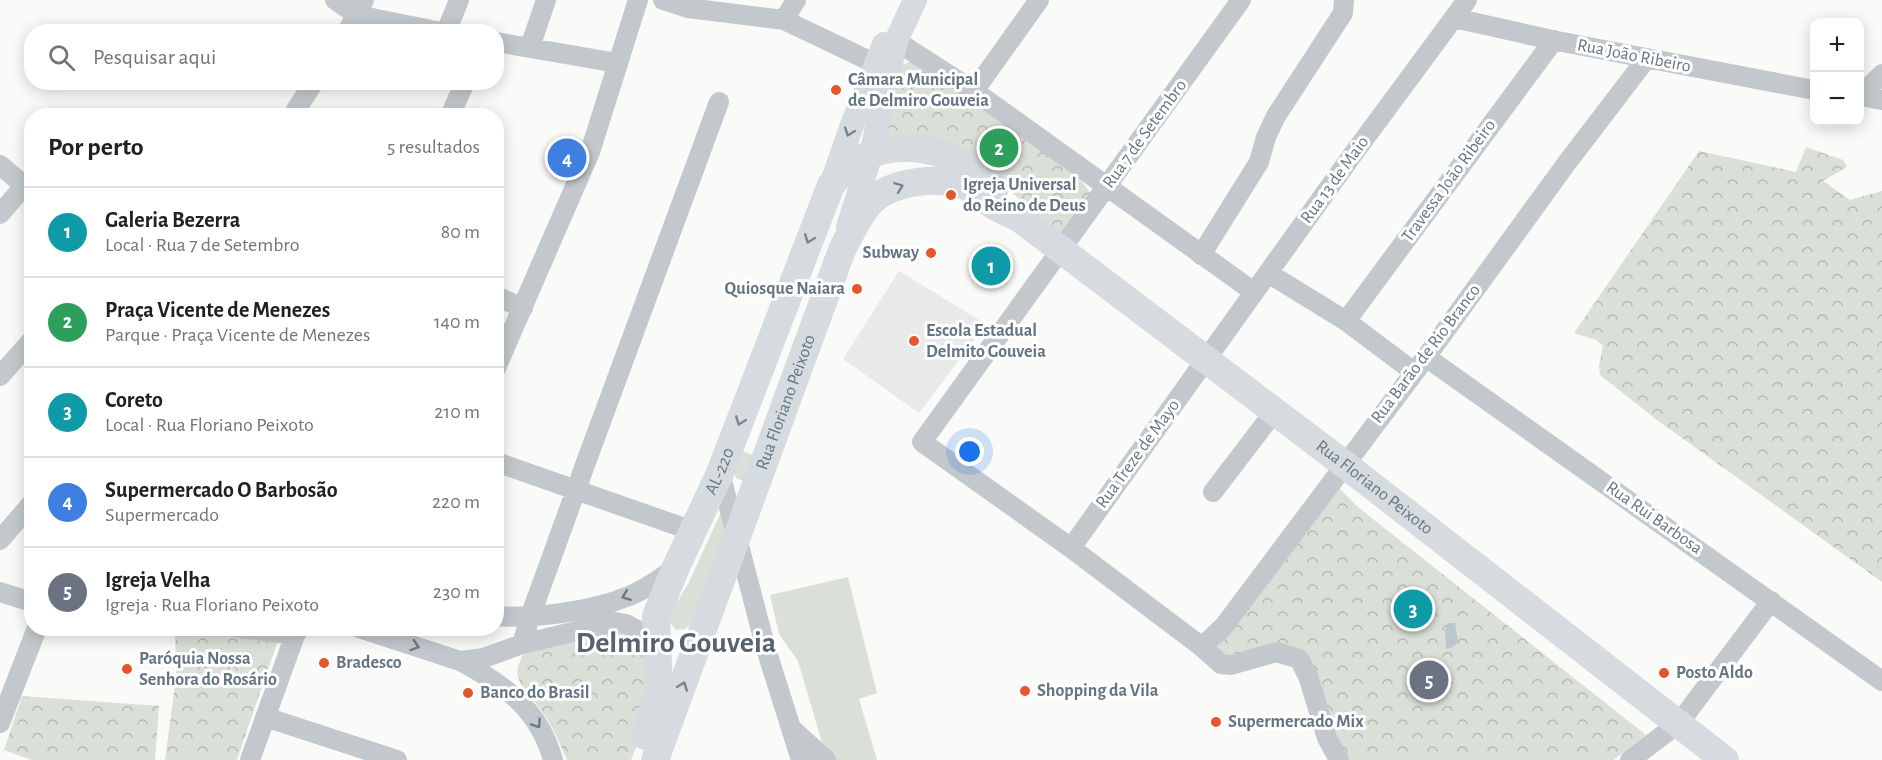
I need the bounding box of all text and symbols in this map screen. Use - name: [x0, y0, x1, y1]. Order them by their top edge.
- map controls: [1810, 18, 1864, 126]
- button: +: [1810, 18, 1864, 72]
- search box: [24, 24, 504, 90]
- street label: Rua João Ribeiro: [1576, 36, 1692, 76]
- icon: search: [45, 41, 78, 74]
- text: Pesquisar aqui: [93, 46, 216, 68]
- place label: Câmara Municipal de Delmiro Gouveia: [848, 71, 989, 110]
- button: −: [1810, 72, 1864, 126]
- street label: Rua 7 de Setembro: [1100, 76, 1190, 192]
- marker: Câmara Municipal de Delmiro Gouveia: [829, 83, 843, 97]
- street label: Travessa João Ribeiro: [1399, 116, 1499, 246]
- one-way arrow: [844, 126, 857, 137]
- pin: 2: [980, 126, 1018, 170]
- street label: Rua 13 de Maio: [1298, 133, 1373, 227]
- text: Por perto: [48, 134, 144, 160]
- pin: 4: [548, 136, 586, 180]
- text: 5 resultados: [387, 137, 480, 157]
- place label: Igreja Universal do Reino de Deus: [963, 176, 1086, 215]
- one-way arrow: [893, 182, 904, 195]
- marker: Igreja Universal do Reino de Deus: [944, 188, 958, 202]
- text: Galeria Bezerra: [105, 209, 240, 231]
- text: 1: [64, 222, 71, 242]
- text: 80 m: [441, 222, 480, 242]
- one-way arrow: [804, 233, 816, 244]
- text: Local · Rua 7 de Setembro: [105, 235, 300, 255]
- place label: Subway: [863, 244, 920, 262]
- pin: 1: [972, 244, 1010, 288]
- marker: Subway: [924, 246, 938, 260]
- place label: Quiosque Naiara: [725, 280, 845, 298]
- street label: Rua Barão de Rio Branco: [1368, 281, 1484, 427]
- marker: Quiosque Naiara: [850, 282, 864, 296]
- text: Praça Vicente de Menezes: [105, 299, 330, 321]
- text: 2: [63, 312, 72, 332]
- text: 140 m: [434, 312, 480, 332]
- place label: Escola Estadual Delmito Gouveia: [926, 322, 1046, 361]
- text: Parque · Praça Vicente de Menezes: [105, 325, 370, 345]
- street label: Rua Floriano Peixoto: [753, 332, 819, 472]
- marker: Escola Estadual Delmito Gouveia: [907, 334, 921, 348]
- text: Coreto: [105, 389, 163, 411]
- street label: Rua Treze de Mayo: [1093, 396, 1183, 512]
- text: 3: [63, 402, 72, 422]
- text: 210 m: [434, 402, 480, 422]
- text: Local · Rua Floriano Peixoto: [105, 415, 314, 435]
- one-way arrow: [735, 415, 747, 426]
- your location: [955, 437, 984, 466]
- street label: Rua Floriano Peixoto: [1312, 437, 1436, 538]
- street label: AL-220: [702, 445, 738, 498]
- street label: Rua Rui Barbosa: [1603, 478, 1705, 558]
- text: Supermercado O Barbosão: [105, 479, 338, 501]
- text: 4: [62, 492, 73, 512]
- text: 220 m: [432, 492, 480, 512]
- text: Supermercado: [105, 505, 219, 525]
- text: Igreja Velha: [105, 569, 211, 591]
- text: 5: [63, 582, 72, 602]
- text: 230 m: [433, 582, 480, 602]
- pin: 3: [1394, 586, 1432, 632]
- one-way arrow: [621, 589, 631, 602]
- text: Igreja · Rua Floriano Peixoto: [105, 595, 319, 615]
- district label: Delmiro Gouveia: [576, 628, 776, 658]
- one-way arrow: [409, 639, 420, 652]
- place label: Paróquia Nossa Senhora do Rosário: [139, 650, 277, 689]
- place label: Bradesco: [336, 654, 402, 672]
- marker: Bradesco: [317, 656, 331, 670]
- pin: 5: [1410, 658, 1448, 702]
- marker: Paróquia Nossa Senhora do Rosário: [120, 662, 134, 676]
- place label: Posto Aldo: [1676, 664, 1753, 682]
- marker: Posto Aldo: [1657, 666, 1671, 680]
- one-way arrow: [675, 681, 688, 691]
- place label: Shopping da Vila: [1037, 682, 1159, 700]
- place label: Banco do Brasil: [480, 684, 590, 702]
- marker: Shopping da Vila: [1018, 684, 1032, 698]
- marker: Banco do Brasil: [461, 686, 475, 700]
- place label: Supermercado Mix: [1228, 713, 1364, 731]
- marker: Supermercado Mix: [1209, 715, 1223, 729]
- one-way arrow: [529, 717, 540, 728]

